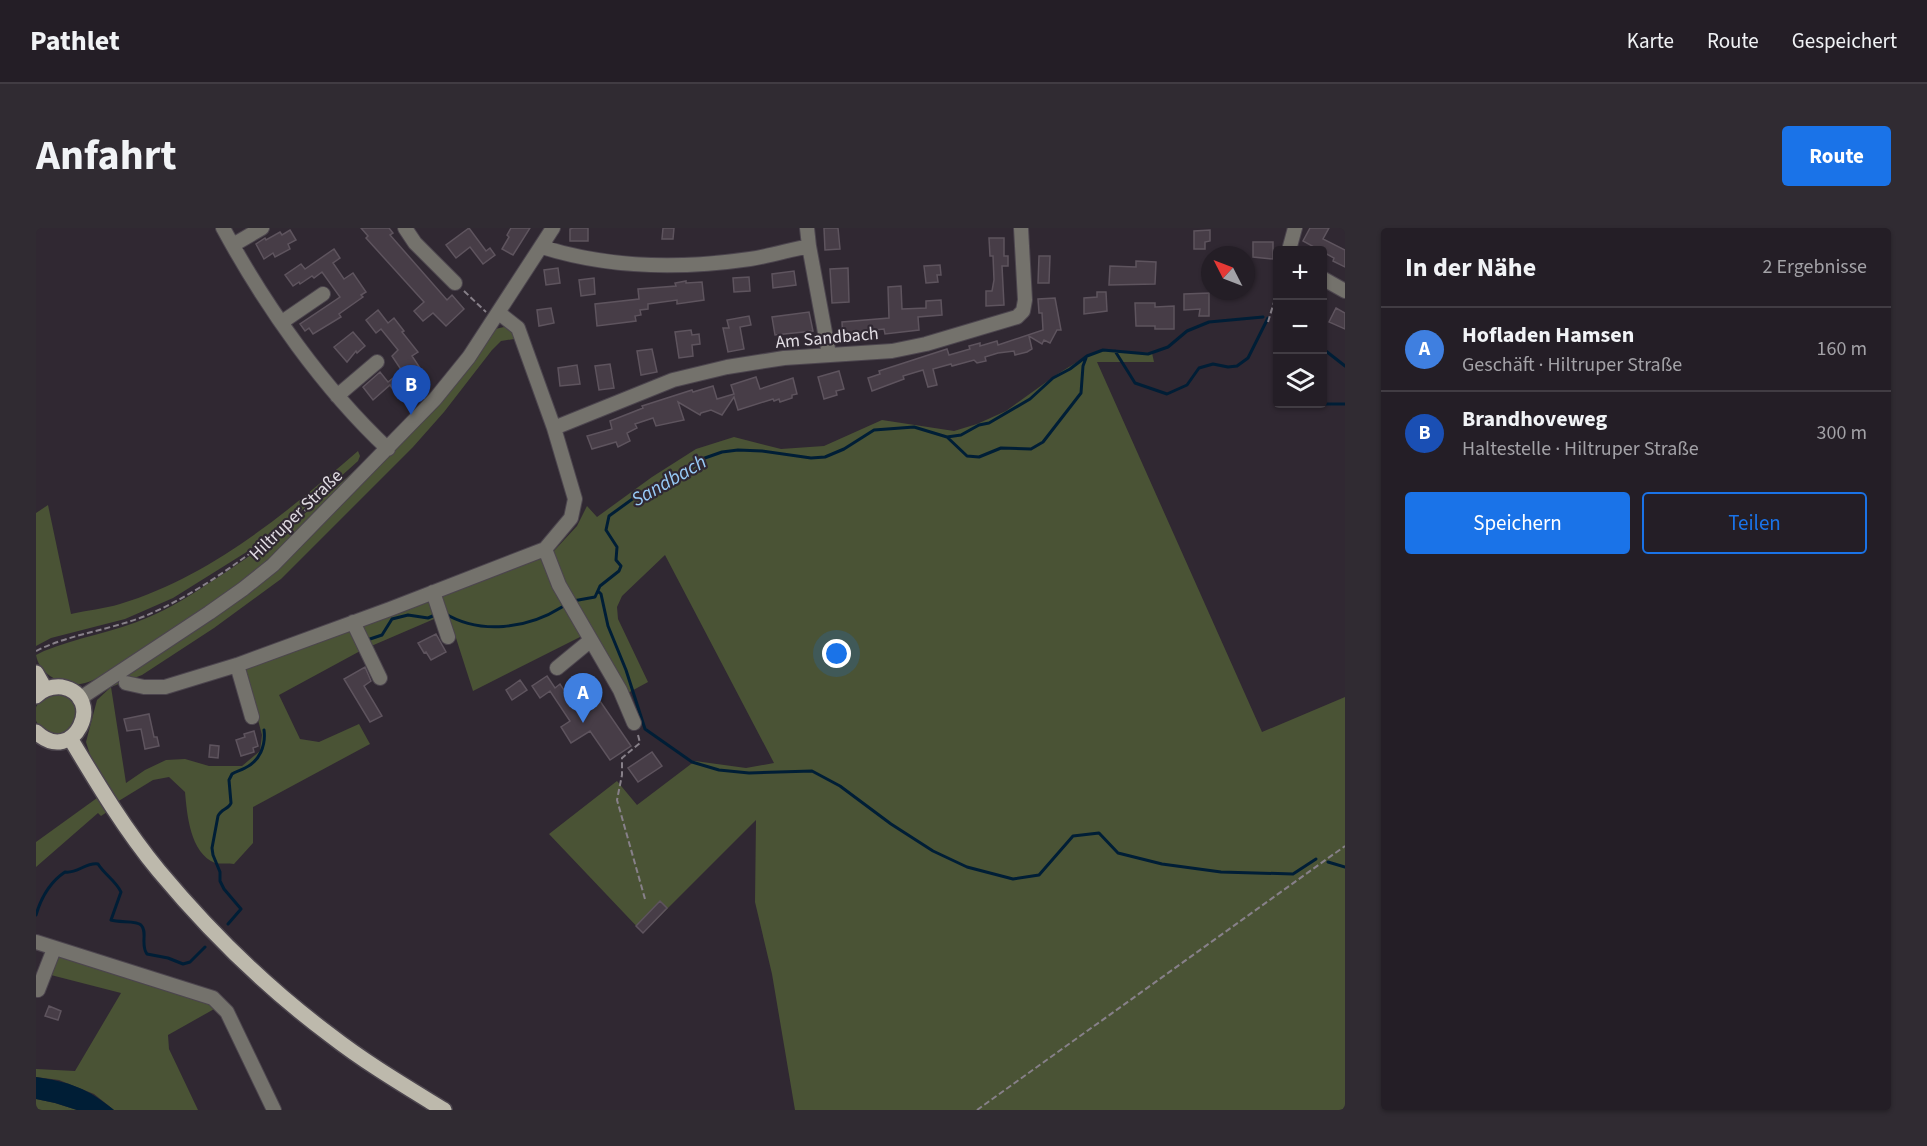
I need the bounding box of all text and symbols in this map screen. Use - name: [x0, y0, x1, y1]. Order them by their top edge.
- text: Pathlet: [30, 21, 120, 61]
- text: Karte: [1627, 26, 1674, 56]
- text: Route: [1707, 26, 1759, 56]
- text: Gespeichert: [1792, 26, 1897, 56]
- text: Anfahrt: [36, 126, 177, 186]
- button: Route: [1782, 126, 1891, 186]
- north arrow: [1201, 246, 1255, 300]
- map controls: [1273, 246, 1327, 408]
- button: +: [1273, 246, 1327, 300]
- text: In der Nähe: [1405, 249, 1536, 286]
- text: 2 Ergebnisse: [1762, 253, 1867, 281]
- button: −: [1273, 300, 1327, 354]
- text: Hofladen Hamsen: [1462, 319, 1634, 351]
- street label: Am Sandbach: [774, 321, 880, 355]
- text: A: [1419, 335, 1430, 363]
- text: 160 m: [1817, 335, 1867, 363]
- text: Geschäft · Hiltruper Straße: [1462, 351, 1682, 379]
- button: layers: [1273, 354, 1327, 408]
- pin: B: [392, 366, 430, 415]
- text: Brandhoveweg: [1462, 403, 1607, 435]
- text: B: [1418, 419, 1431, 447]
- text: 300 m: [1817, 419, 1867, 447]
- text: Haltestelle · Hiltruper Straße: [1462, 435, 1699, 463]
- water label: Sandbach: [626, 448, 712, 514]
- street label: Hiltruper Straße: [244, 464, 348, 566]
- button: Speichern: [1405, 492, 1630, 554]
- button: Teilen: [1642, 492, 1867, 554]
- your location: [822, 639, 851, 668]
- pin: A: [564, 674, 602, 723]

